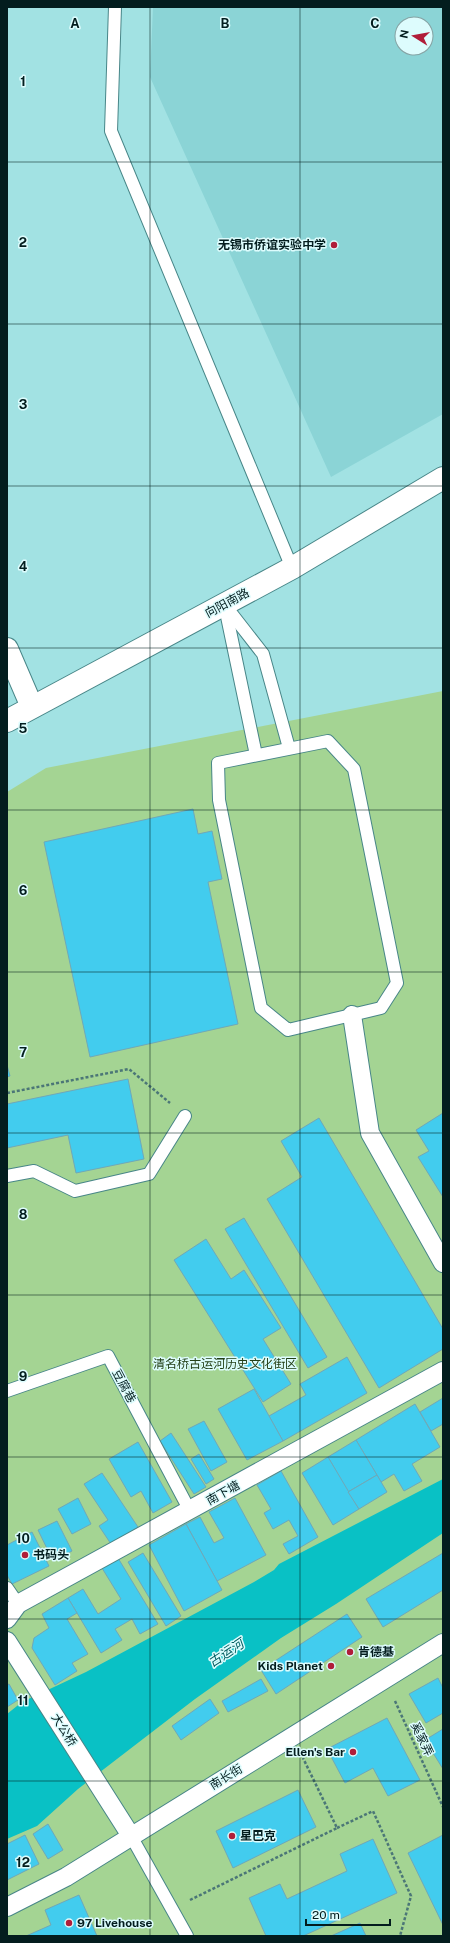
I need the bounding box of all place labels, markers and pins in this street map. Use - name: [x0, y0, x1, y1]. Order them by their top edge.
- place label: 无锡市侨谊实验中学: [218, 238, 326, 252]
- marker: 无锡市侨谊实验中学: [329, 240, 339, 250]
- place label: 书码头: [33, 1548, 69, 1562]
- marker: 书码头: [20, 1550, 30, 1560]
- place label: 肯德基: [358, 1645, 394, 1659]
- marker: 肯德基: [345, 1647, 355, 1657]
- place label: Kids Planet: [258, 1659, 323, 1673]
- marker: Kids Planet: [326, 1661, 336, 1671]
- place label: Ellen's Bar: [285, 1745, 345, 1759]
- marker: Ellen's Bar: [348, 1747, 358, 1757]
- place label: 星巴克: [240, 1829, 276, 1843]
- marker: 星巴克: [227, 1831, 237, 1841]
- place label: 97 Livehouse: [77, 1916, 152, 1930]
- marker: 97 Livehouse: [64, 1918, 74, 1928]

